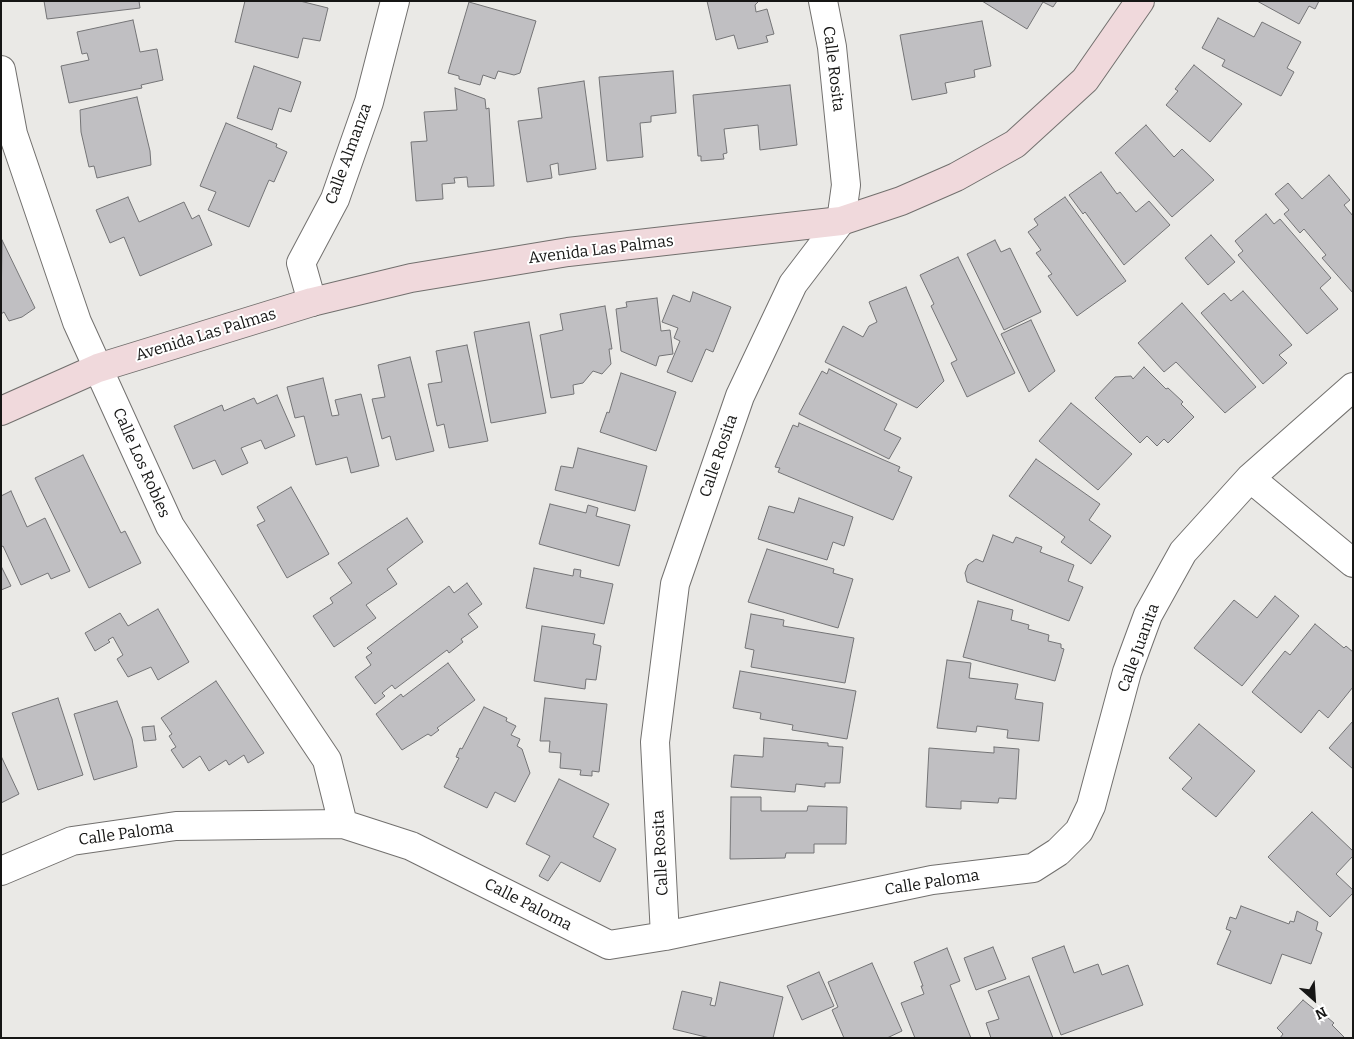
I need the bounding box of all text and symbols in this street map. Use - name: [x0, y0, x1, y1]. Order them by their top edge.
- street label: Calle Rosita: [818, 25, 848, 113]
- street label: Calle Almanza: [322, 101, 376, 207]
- street label: Avenida Las Palmas: [527, 232, 675, 268]
- street label: Avenida Las Palmas: [133, 304, 279, 366]
- street label: Calle Los Robles: [108, 405, 174, 521]
- street label: Calle Rosita: [696, 412, 742, 500]
- street label: Calle Juanita: [1114, 601, 1164, 695]
- street label: Calle Rosita: [649, 810, 673, 896]
- street label: Calle Paloma: [77, 818, 175, 850]
- street label: Calle Paloma: [883, 866, 981, 900]
- street label: Calle Paloma: [481, 875, 575, 935]
- north arrow: [1289, 974, 1339, 1024]
- text: N: [1312, 1003, 1329, 1023]

